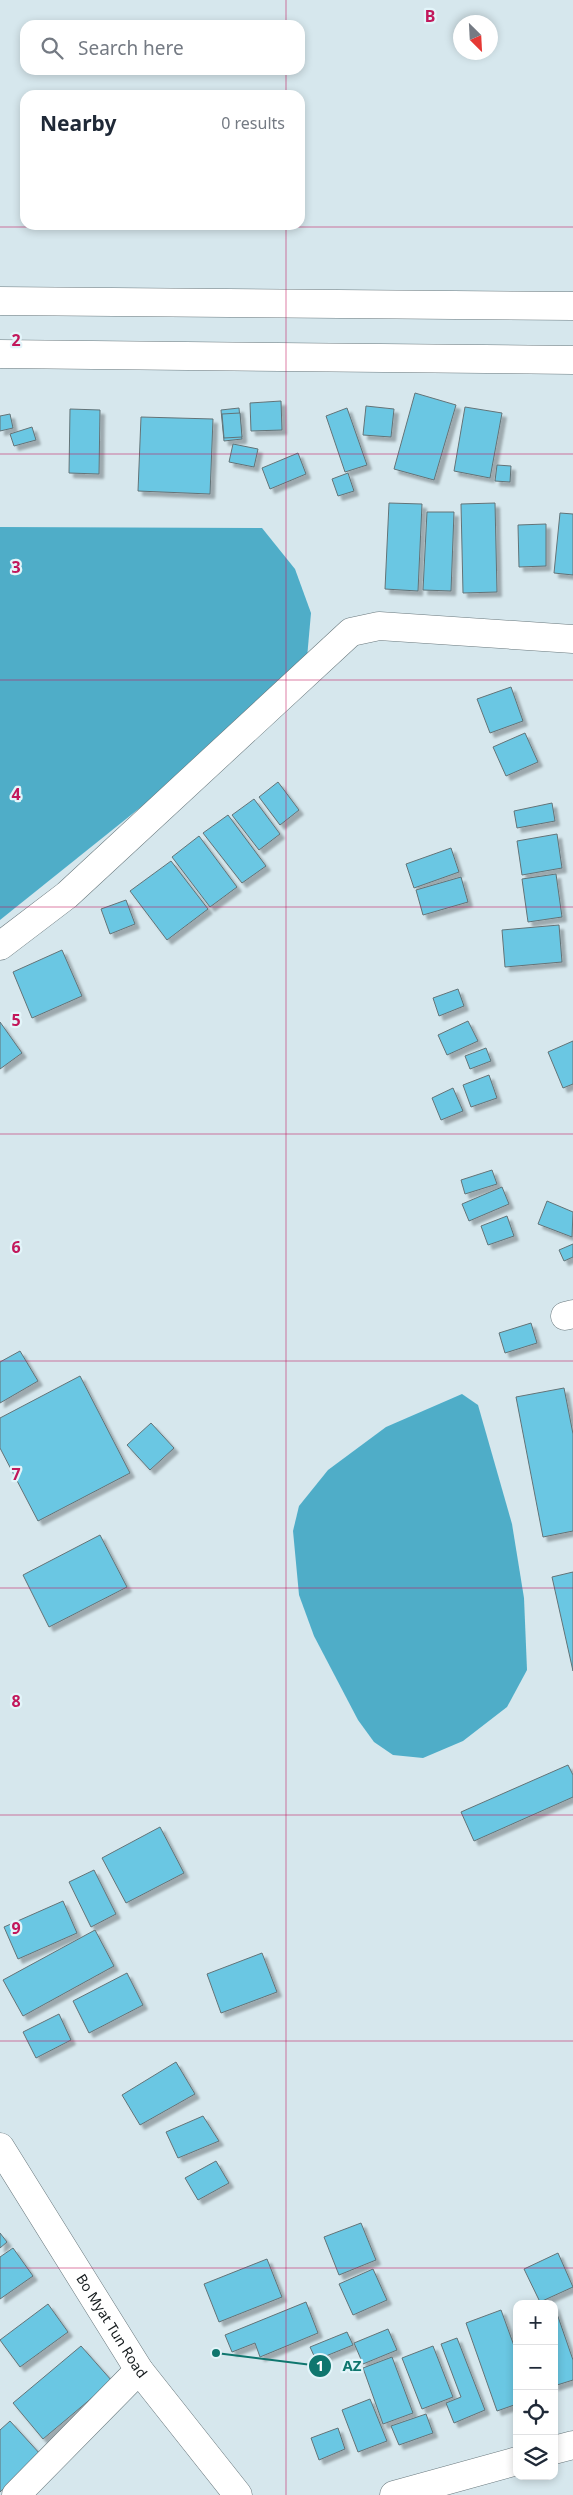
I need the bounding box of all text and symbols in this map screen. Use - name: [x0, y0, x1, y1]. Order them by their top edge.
- text: B: [425, 5, 435, 27]
- north arrow: [453, 15, 498, 60]
- search box: [20, 20, 305, 75]
- icon: search: [38, 34, 66, 62]
- text: Search here: [78, 35, 184, 61]
- text: Nearby: [40, 109, 116, 137]
- text: 0 results: [221, 112, 285, 134]
- text: 2: [11, 329, 21, 351]
- text: 3: [11, 556, 21, 578]
- text: 4: [11, 783, 21, 805]
- text: 5: [11, 1009, 21, 1031]
- text: 6: [11, 1236, 21, 1258]
- text: 7: [11, 1463, 21, 1485]
- text: 8: [11, 1690, 21, 1712]
- text: 9: [11, 1917, 21, 1939]
- street label: Bo Myat Tun Road: [72, 2270, 152, 2382]
- map controls: [513, 2300, 558, 2480]
- button: +: [513, 2300, 558, 2345]
- button: −: [513, 2345, 558, 2390]
- callout: AZ: [307, 2351, 371, 2381]
- text: 1: [316, 2355, 324, 2375]
- text: AZ: [342, 2355, 362, 2375]
- button: locate: [513, 2390, 558, 2435]
- button: layers: [513, 2435, 558, 2480]

